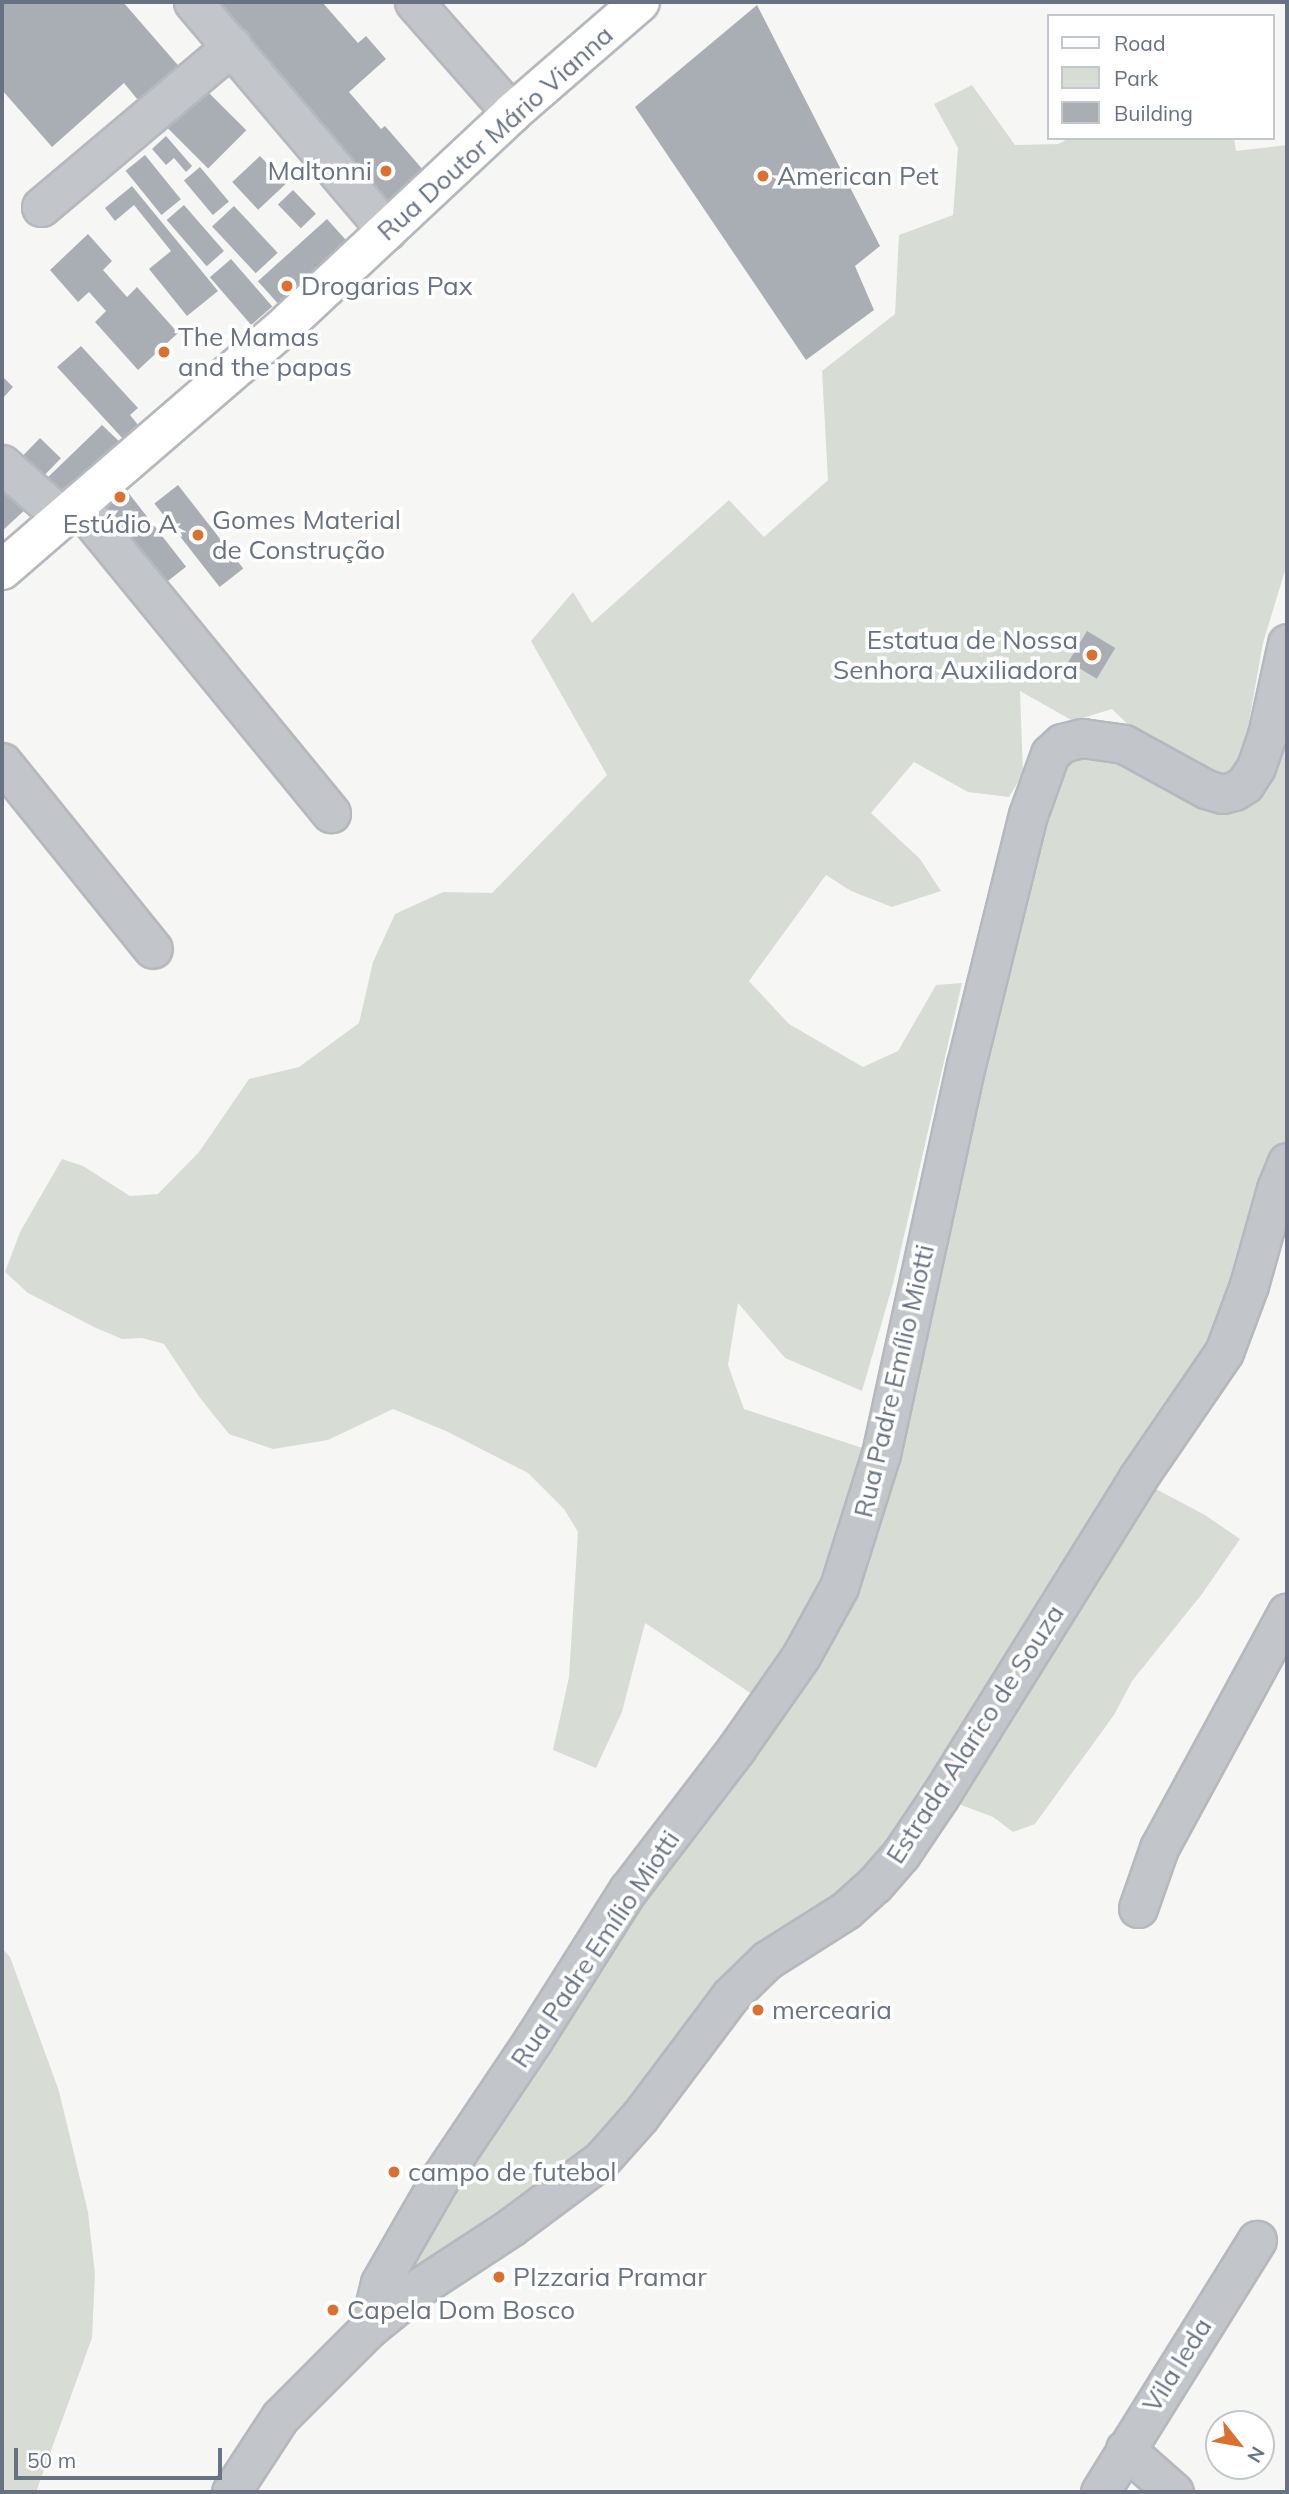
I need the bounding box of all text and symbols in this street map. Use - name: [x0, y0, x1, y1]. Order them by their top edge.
- legend: [1048, 14, 1275, 140]
- street label: Rua Doutor Mário Vianna: [371, 19, 619, 247]
- text: Road: [1114, 30, 1165, 56]
- text: Park: [1114, 65, 1158, 91]
- text: Building: [1114, 100, 1193, 126]
- place label: Maltonni: [267, 155, 372, 187]
- place label: American Pet: [777, 160, 939, 192]
- marker: Maltonni: [378, 163, 394, 179]
- marker: American Pet: [755, 168, 771, 184]
- place label: Drogarias Pax: [301, 270, 473, 302]
- marker: Drogarias Pax: [279, 278, 295, 294]
- place label: The Mamas and the papas: [178, 321, 352, 382]
- marker: The Mamas and the papas: [156, 344, 172, 360]
- marker: Estúdio A: [112, 489, 128, 505]
- place label: Gomes Material de Construção: [212, 504, 401, 566]
- place label: Estúdio A: [63, 508, 177, 540]
- marker: Gomes Material de Construção: [190, 527, 206, 543]
- place label: Estatua de Nossa Senhora Auxiliadora: [833, 624, 1078, 686]
- marker: Estatua de Nossa Senhora Auxiliadora: [1084, 647, 1100, 663]
- street label: Rua Padre Emílio Miotti: [847, 1242, 941, 1520]
- street label: Estrada Alarico de Souza: [880, 1599, 1070, 1869]
- street label: Rua Padre Emílio Miotti: [504, 1825, 686, 2073]
- place label: mercearia: [772, 1994, 892, 2026]
- marker: mercearia: [750, 2002, 766, 2018]
- place label: campo de futebol: [408, 2156, 616, 2188]
- marker: campo de futebol: [386, 2164, 402, 2180]
- place label: PIzzaria Pramar: [513, 2261, 707, 2293]
- marker: PIzzaria Pramar: [491, 2269, 507, 2285]
- place label: Capela Dom Bosco: [347, 2294, 575, 2326]
- marker: Capela Dom Bosco: [325, 2302, 341, 2318]
- street label: Vila Ieda: [1136, 2312, 1218, 2418]
- north arrow: [1205, 2410, 1275, 2480]
- scale bar: [18, 2434, 226, 2478]
- text: N: [1242, 2442, 1270, 2467]
- text: 50 m: [27, 2447, 76, 2473]

